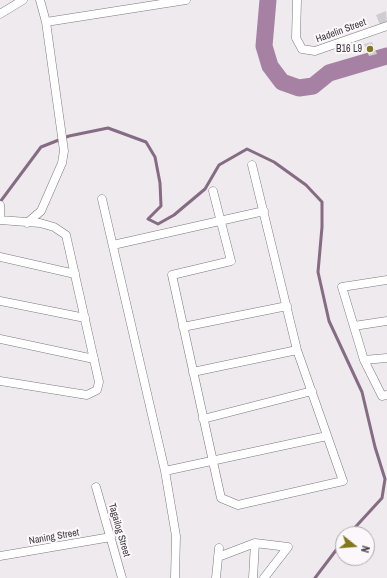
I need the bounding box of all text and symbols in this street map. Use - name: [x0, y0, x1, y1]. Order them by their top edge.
- street label: Hadelin Street: [314, 16, 368, 46]
- place label: B16 L9: [336, 43, 362, 55]
- marker: B16 L9: [365, 44, 375, 54]
- street label: Tagailog Street: [106, 502, 132, 558]
- north arrow: [335, 526, 375, 566]
- street label: Naning Street: [28, 527, 80, 547]
- text: N: [358, 544, 373, 554]

